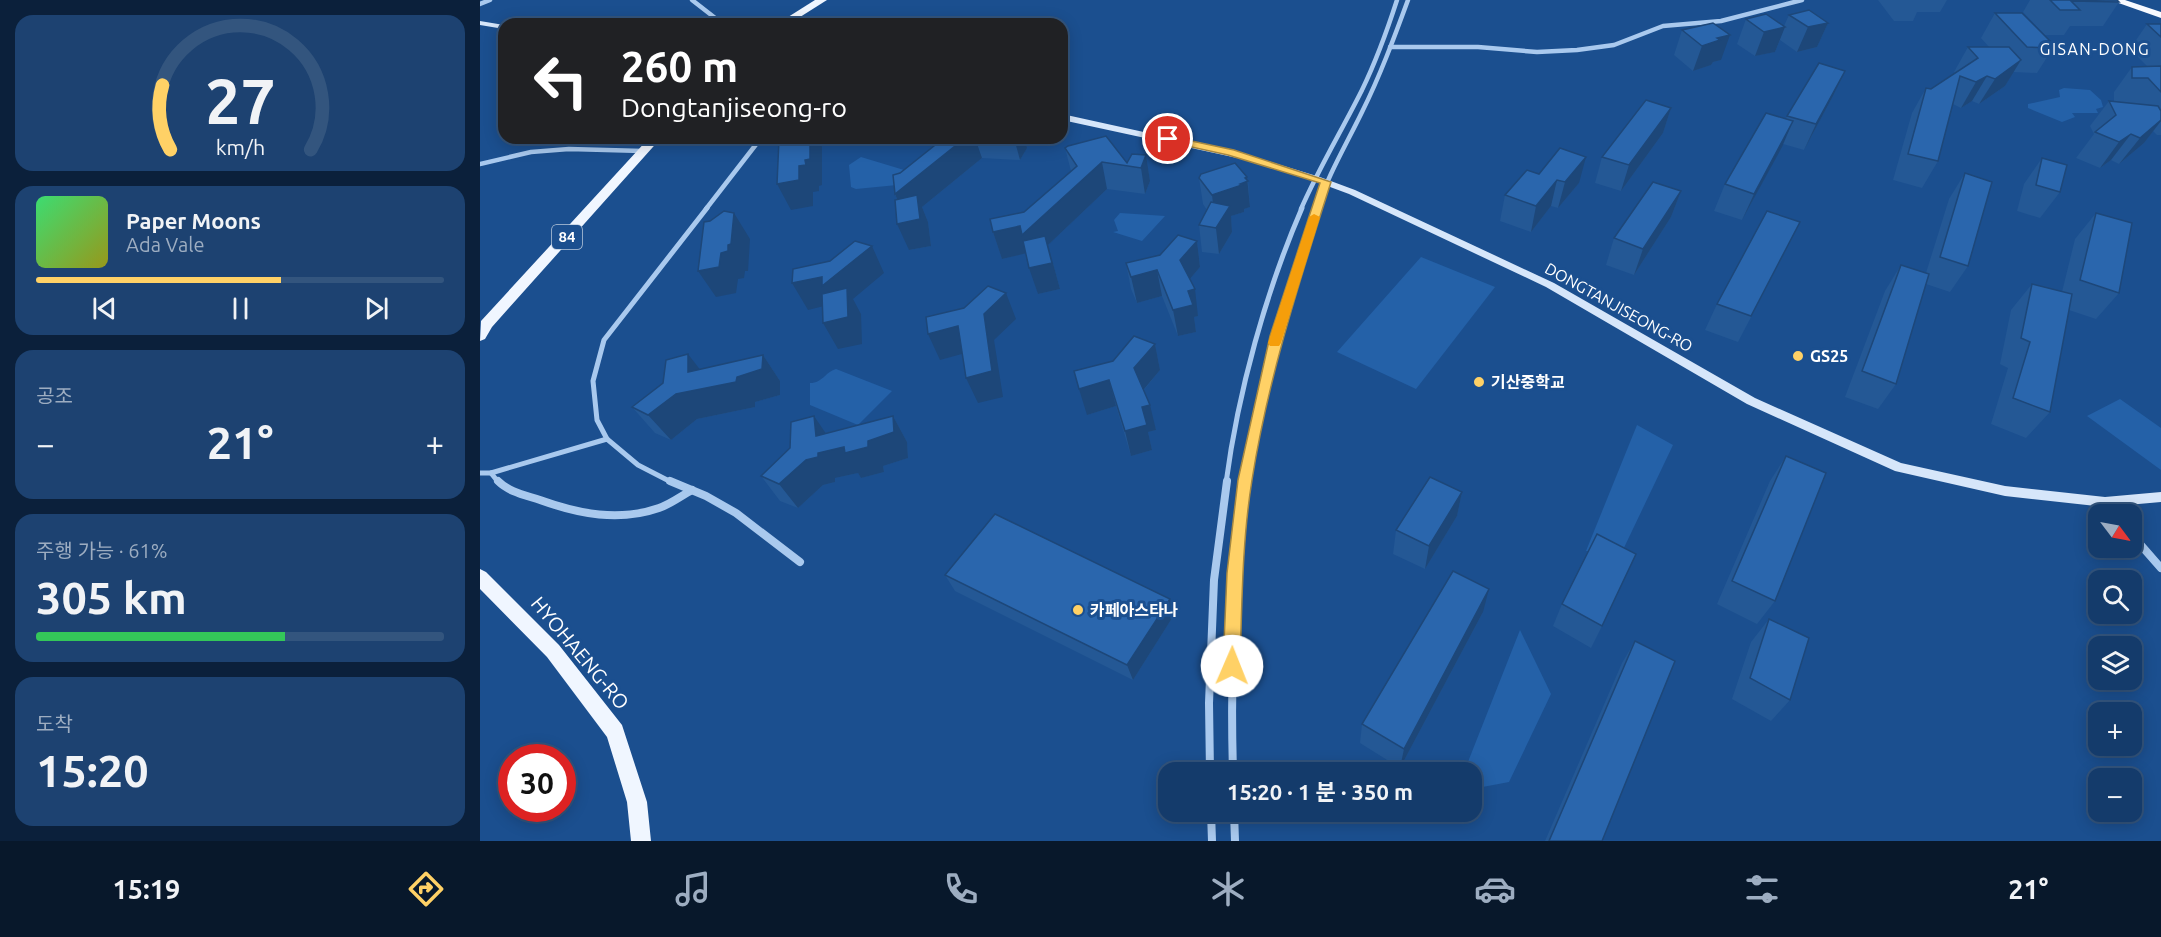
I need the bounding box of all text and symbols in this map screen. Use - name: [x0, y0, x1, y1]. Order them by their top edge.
- district label: GISAN-DONG: [2040, 40, 2150, 58]
- icon: left: [522, 42, 600, 120]
- text: 260 m: [621, 43, 738, 90]
- text: 27: [205, 66, 275, 136]
- text: Dongtanjiseong-ro: [621, 92, 847, 122]
- pin: [1142, 113, 1193, 164]
- icon: arrive: [1151, 122, 1184, 155]
- text: km/h: [215, 135, 265, 159]
- text: Paper Moons: [126, 208, 261, 233]
- road number: 84: [552, 225, 582, 249]
- text: Ada Vale: [126, 233, 204, 256]
- street label: DONGTANJISEONG-RO: [1542, 259, 1696, 355]
- icon: previous: [88, 292, 121, 325]
- icon: pause: [224, 292, 257, 325]
- icon: next: [360, 292, 393, 325]
- place label: GS25: [1810, 347, 1848, 365]
- marker: GS25: [1791, 349, 1805, 363]
- place label: 기산중학교: [1491, 373, 1565, 391]
- marker: 기산중학교: [1472, 375, 1486, 389]
- text: 공조: [36, 384, 73, 407]
- text: 21°: [207, 417, 273, 468]
- text: −: [36, 425, 55, 462]
- text: +: [425, 425, 444, 462]
- north arrow: [2088, 504, 2142, 558]
- map controls: [2088, 504, 2142, 822]
- text: 주행 가능 · 61%: [36, 539, 168, 562]
- button: search: [2088, 570, 2142, 624]
- text: 305 km: [36, 572, 187, 623]
- street label: HYOHAENG-RO: [527, 592, 634, 714]
- place label: 카페아스타나: [1090, 601, 1179, 619]
- marker: 카페아스타나: [1071, 603, 1085, 617]
- position arrow: [1200, 634, 1264, 698]
- button: layers: [2088, 636, 2142, 690]
- button: +: [2088, 702, 2142, 756]
- text: 도착: [36, 712, 73, 735]
- speed limit sign: 30: [498, 744, 576, 822]
- text: 15:20: [36, 745, 149, 796]
- button: −: [2088, 768, 2142, 822]
- text: 15:20 · 1 분 · 350 m: [1227, 779, 1413, 804]
- icon: directions: [405, 868, 447, 910]
- icon: music: [672, 868, 714, 910]
- icon: phone: [940, 868, 982, 910]
- icon: climate: [1207, 868, 1249, 910]
- icon: car: [1474, 868, 1516, 910]
- icon: filters: [1741, 868, 1783, 910]
- text: 15:19: [113, 874, 180, 904]
- text: 21°: [2008, 874, 2048, 904]

